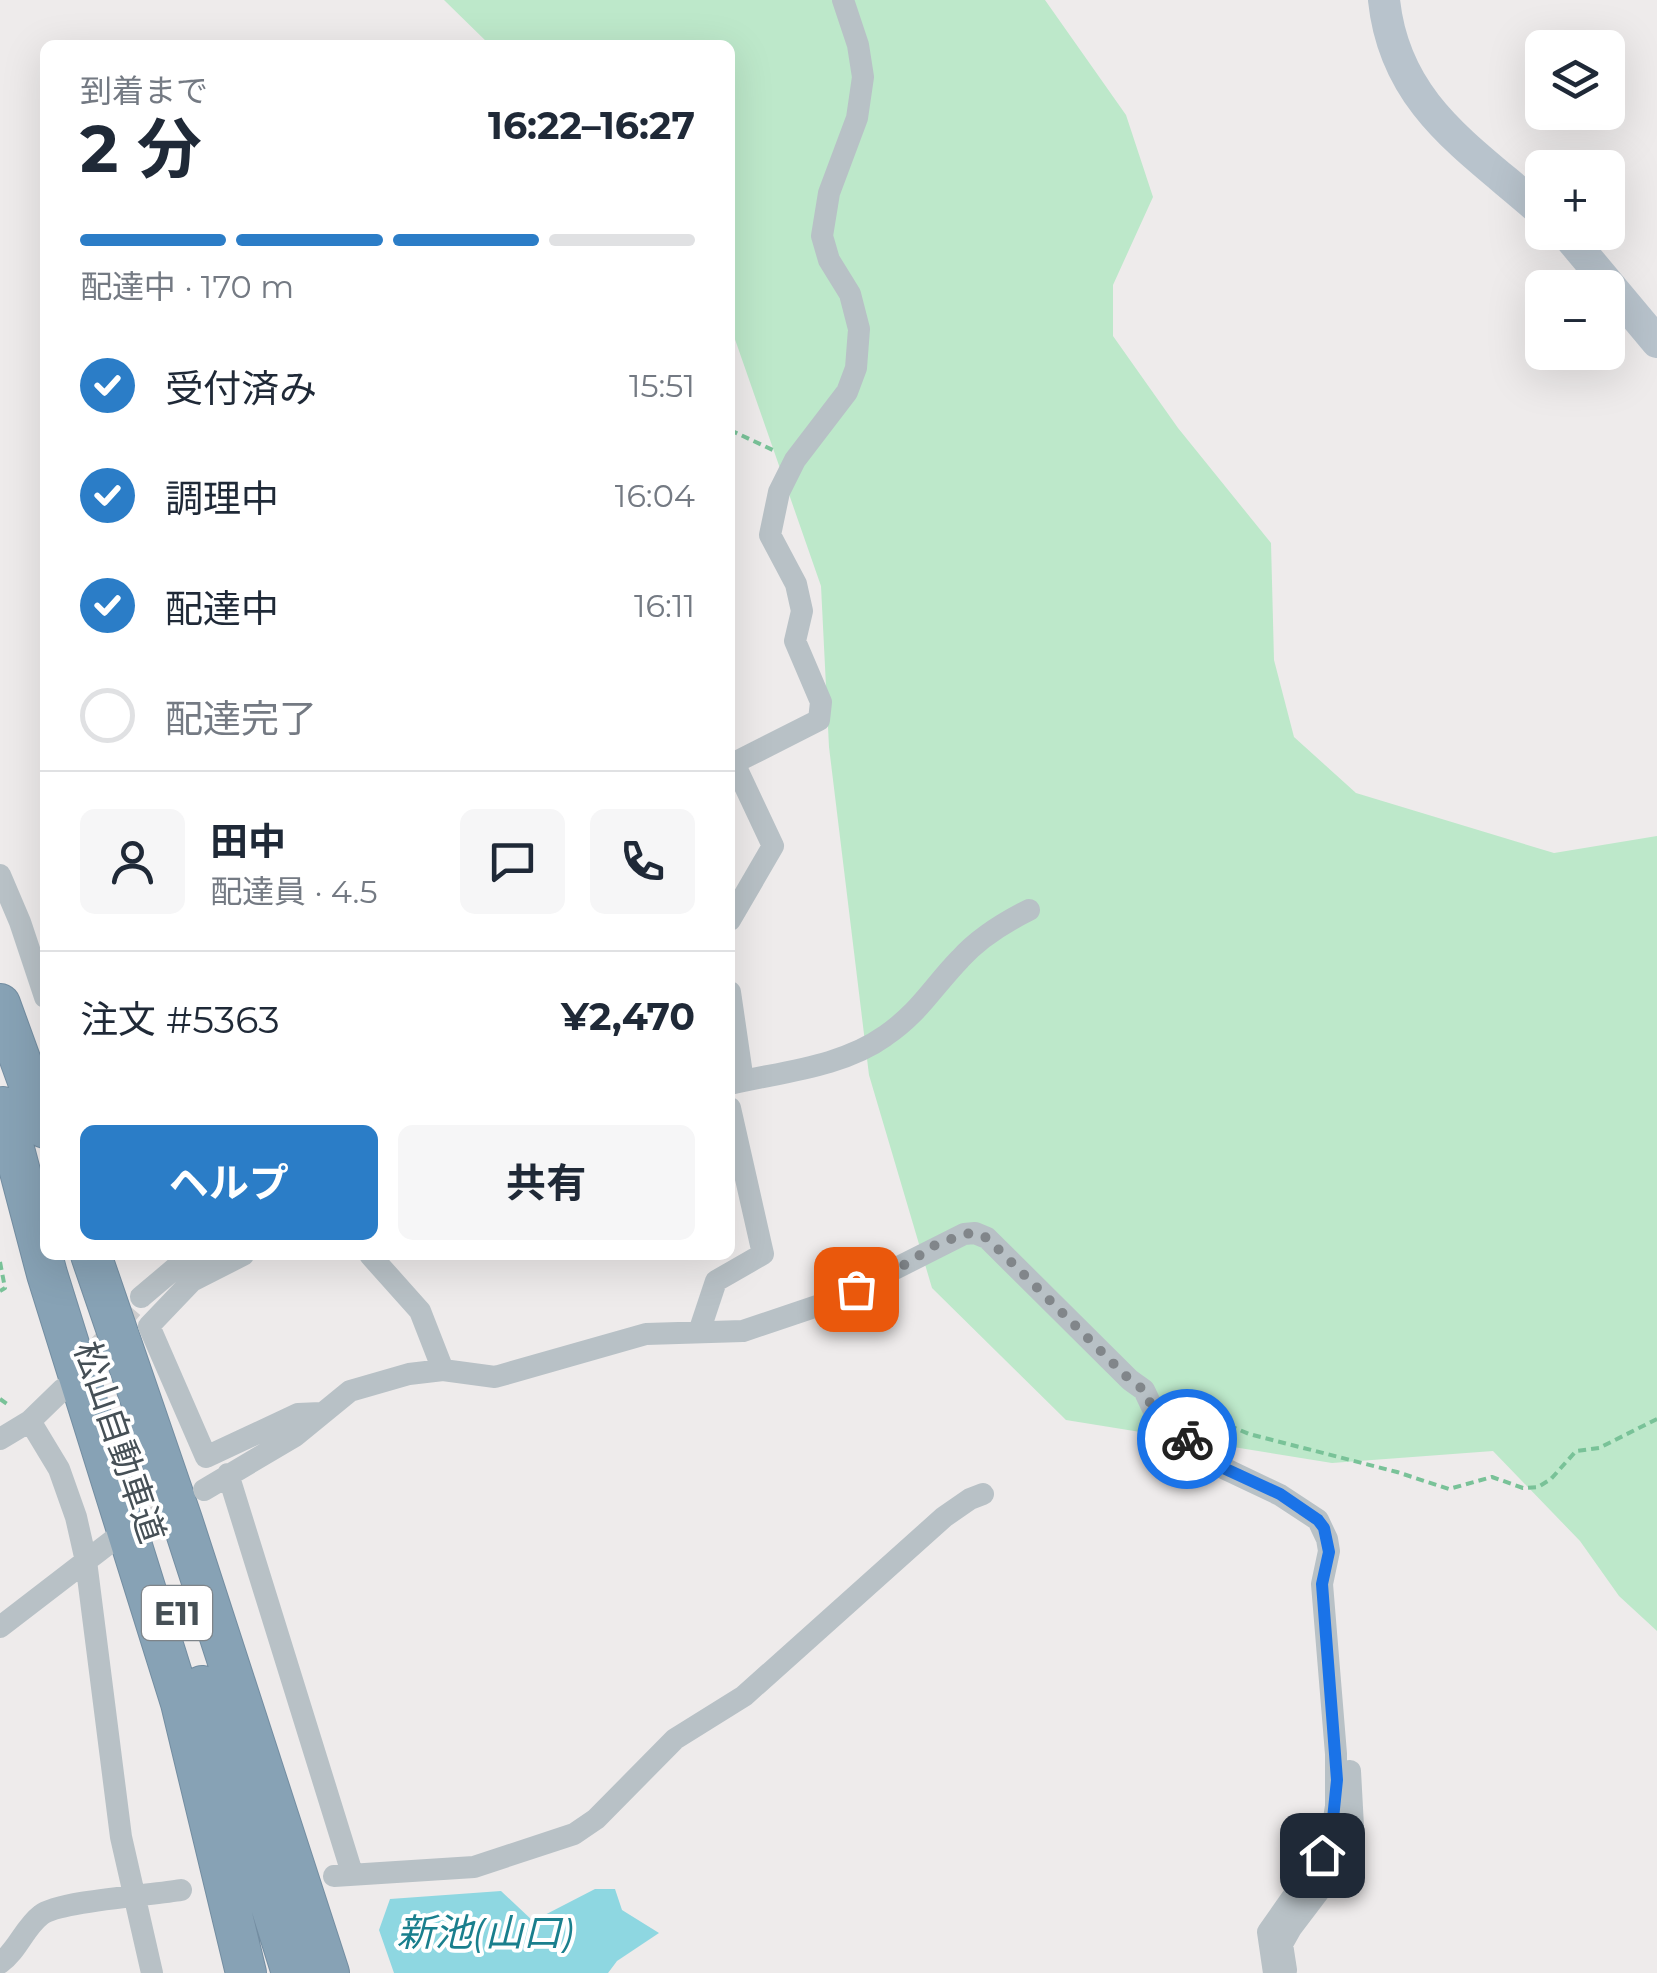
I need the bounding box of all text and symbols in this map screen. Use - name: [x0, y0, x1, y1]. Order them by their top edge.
- map controls: [1525, 30, 1625, 370]
- button: layers: [1525, 30, 1625, 130]
- text: 到着まで: [80, 71, 208, 110]
- text: 16:22–16:27: [488, 102, 695, 149]
- text: 2 分: [80, 109, 202, 188]
- button: +: [1525, 150, 1625, 250]
- text: 配達中 · 170 m: [80, 267, 294, 306]
- button: −: [1525, 270, 1625, 370]
- icon: check: [80, 358, 135, 413]
- text: 受付済み: [165, 365, 317, 412]
- text: 15:51: [629, 366, 695, 405]
- icon: check: [80, 468, 135, 523]
- text: 調理中: [165, 475, 279, 522]
- text: 16:04: [615, 476, 695, 515]
- icon: check: [80, 578, 135, 633]
- text: 配達中: [165, 585, 279, 632]
- text: 16:11: [634, 586, 695, 625]
- text: 配達完了: [165, 695, 317, 742]
- button: person: [80, 809, 185, 914]
- button: chat: [460, 809, 565, 914]
- button: phone: [590, 809, 695, 914]
- text: 田中: [210, 818, 286, 865]
- text: 配達員 · 4.5: [210, 872, 378, 911]
- text: ¥2,470: [561, 993, 695, 1040]
- text: 注文 #5363: [80, 996, 280, 1043]
- button: ヘルプ: [80, 1125, 378, 1240]
- button: 共有: [398, 1125, 695, 1240]
- pin: [814, 1247, 899, 1332]
- icon: bag: [829, 1262, 884, 1317]
- street label: 松山自動車道: [65, 1336, 175, 1548]
- courier: [1137, 1389, 1237, 1489]
- icon: bike: [1160, 1412, 1215, 1467]
- road number: E11: [142, 1586, 212, 1640]
- pin: [1280, 1813, 1365, 1898]
- icon: home: [1295, 1828, 1350, 1883]
- water label: 新池(山口): [396, 1909, 574, 1956]

